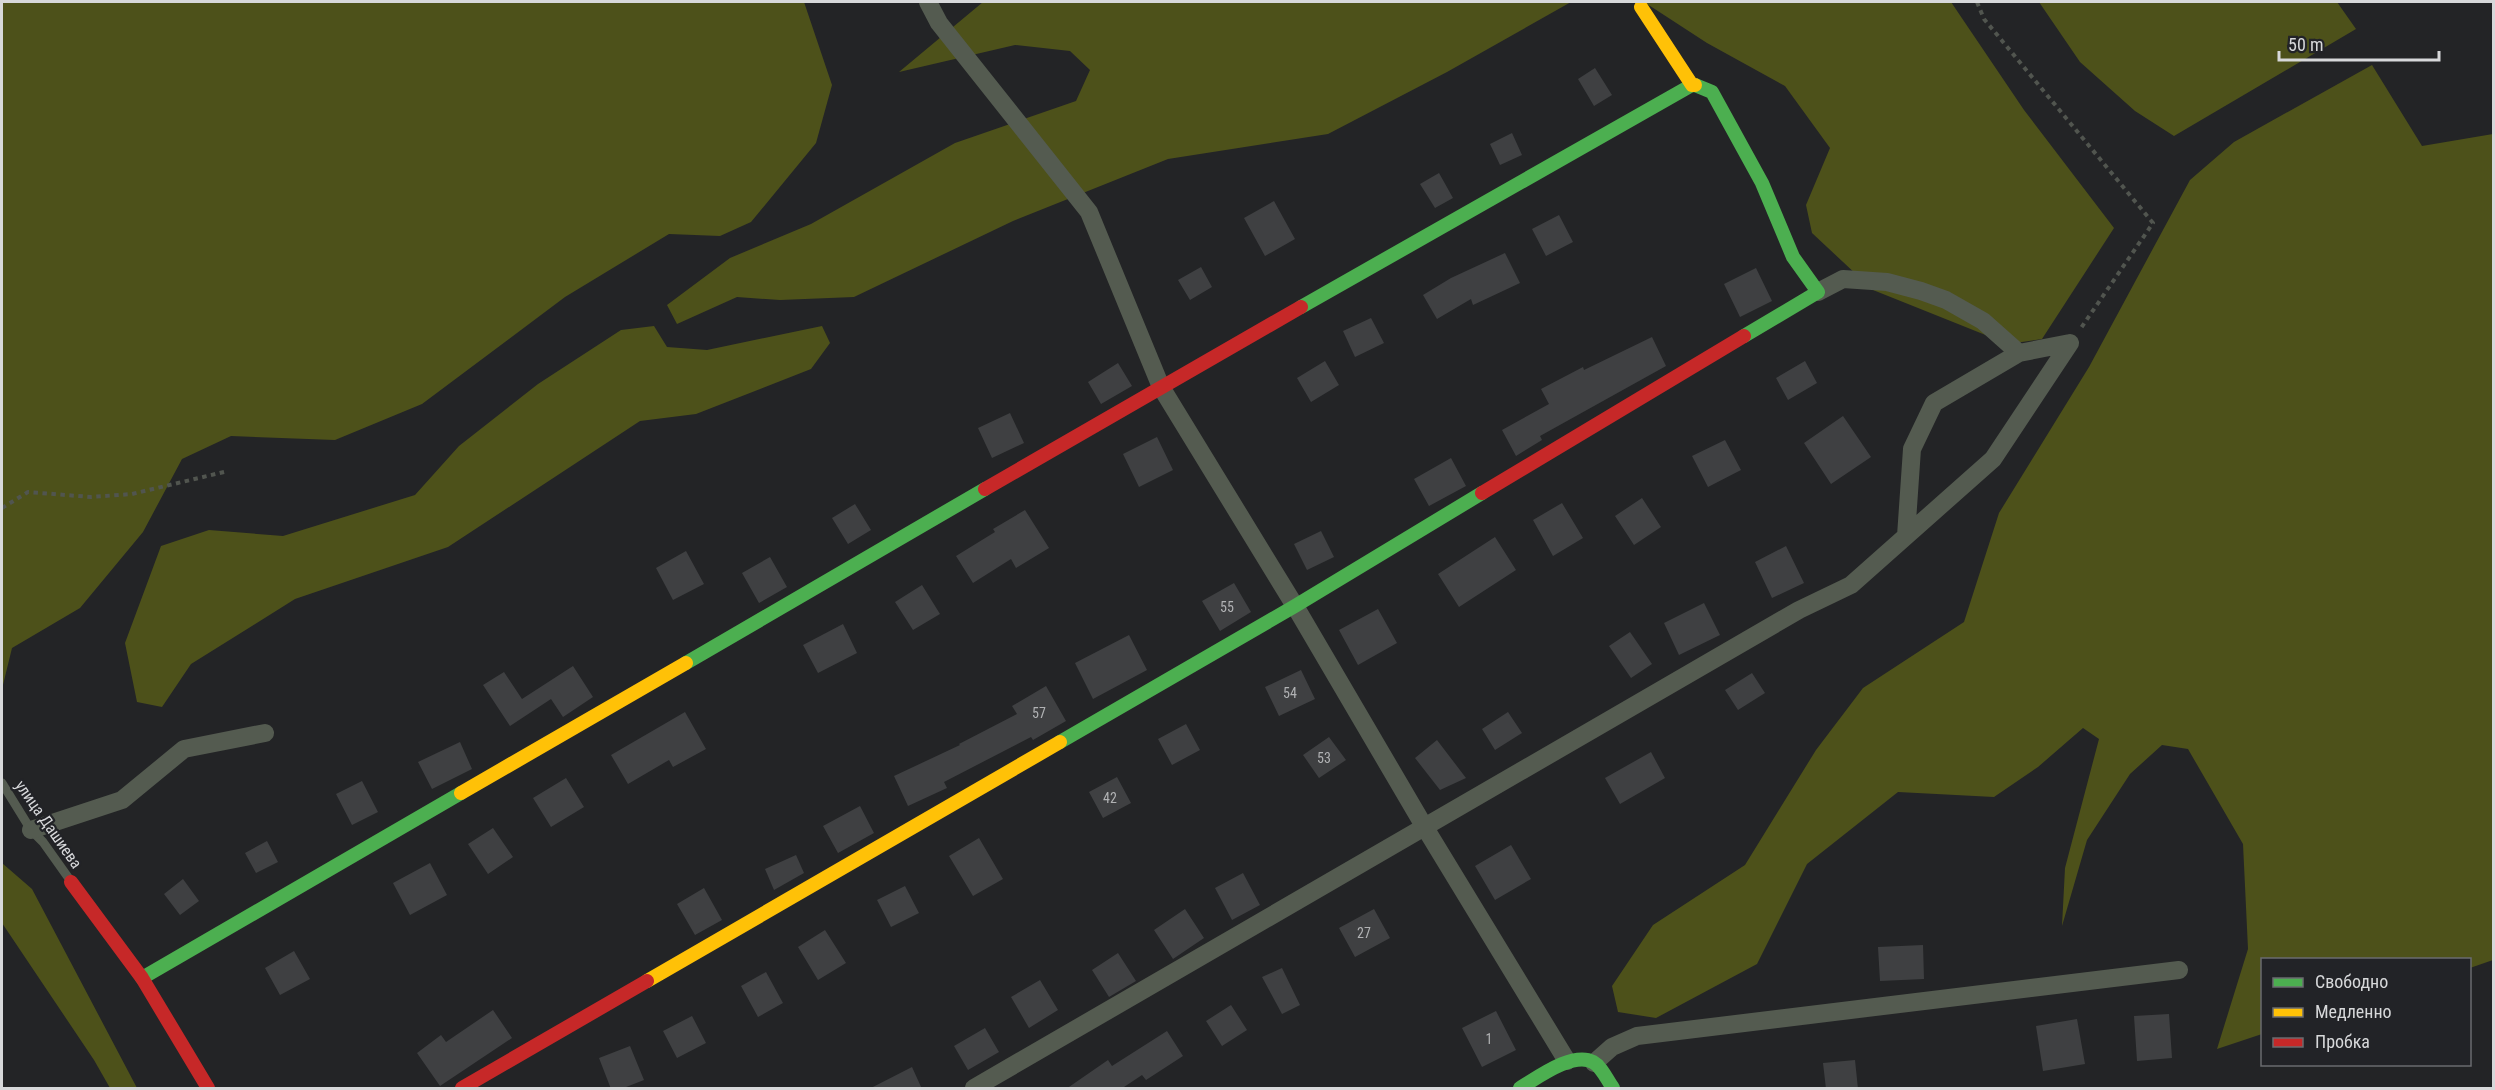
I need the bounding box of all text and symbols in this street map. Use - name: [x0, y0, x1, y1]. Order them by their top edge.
- scale bar: [2279, 24, 2440, 62]
- text: 50 m: [2288, 34, 2323, 55]
- house number: 55: [1220, 599, 1234, 615]
- house number: 54: [1283, 685, 1297, 701]
- house number: 57: [1032, 705, 1046, 721]
- house number: 53: [1317, 750, 1331, 766]
- street label: улица Дашиева: [11, 777, 86, 872]
- house number: 42: [1103, 790, 1117, 806]
- house number: 27: [1357, 925, 1371, 941]
- legend: [2261, 958, 2471, 1066]
- text: Свободно: [2315, 971, 2388, 992]
- text: Медленно: [2315, 1001, 2392, 1022]
- house number: 1: [1486, 1031, 1492, 1047]
- text: Пробка: [2315, 1031, 2370, 1052]

